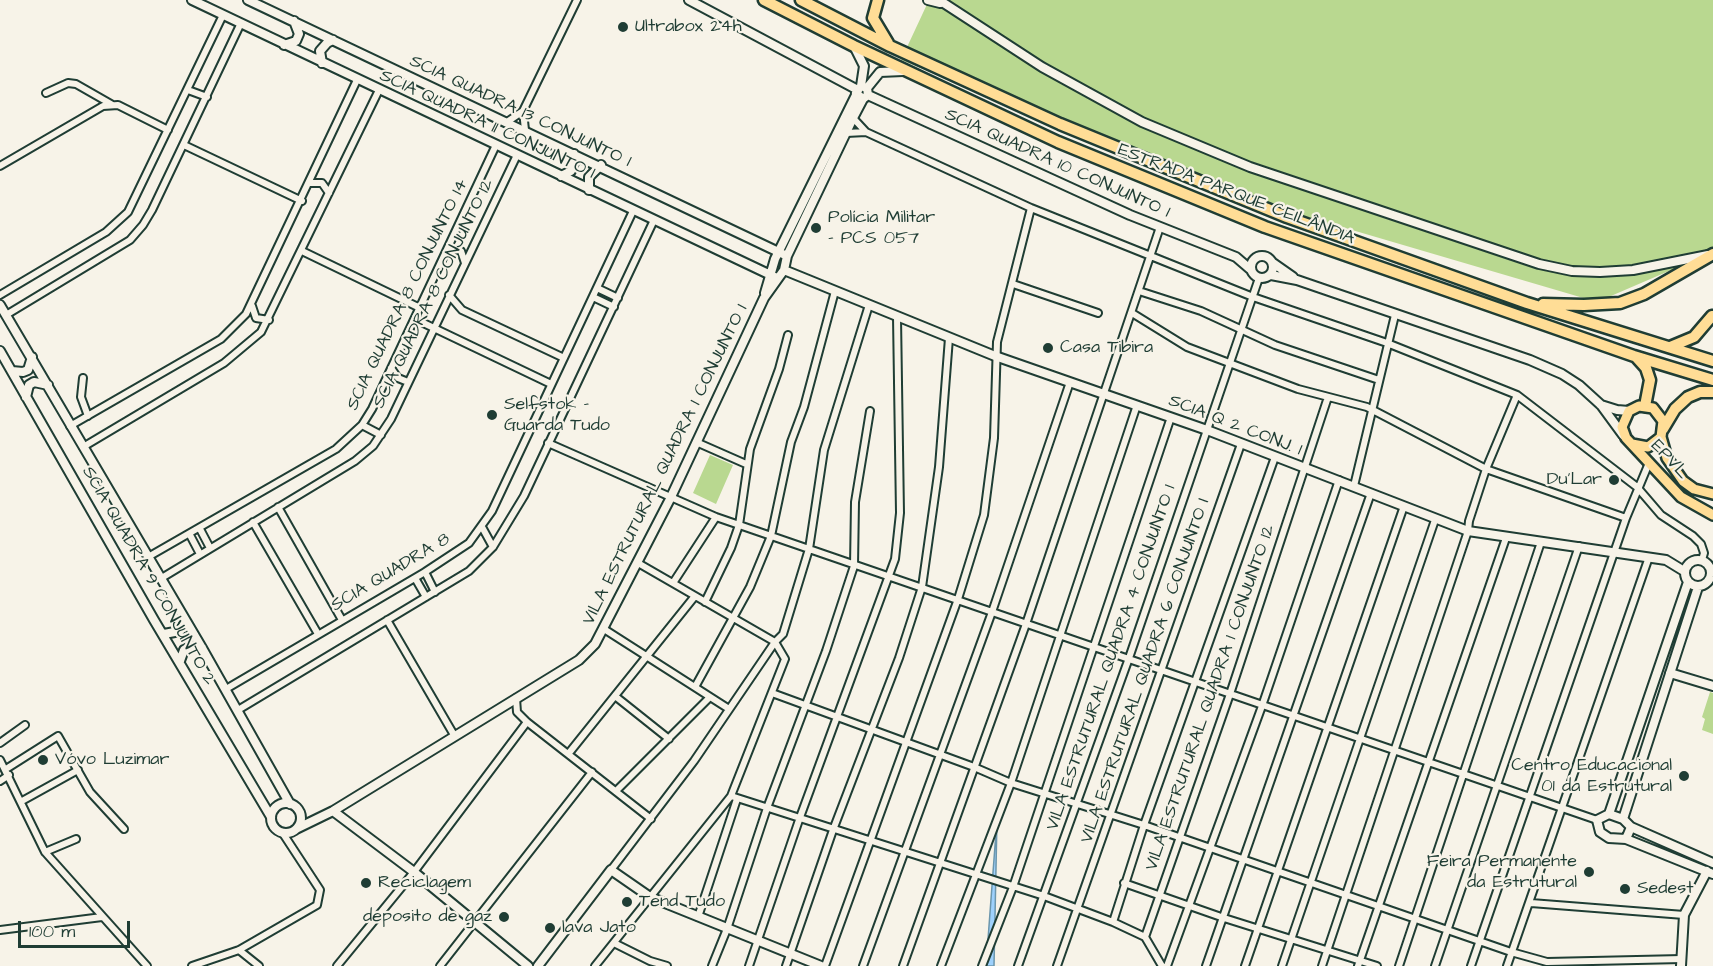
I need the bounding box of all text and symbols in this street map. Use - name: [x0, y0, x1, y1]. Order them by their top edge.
- place label: Ultrabox 24h: [635, 16, 742, 38]
- marker: Ultrabox 24h: [616, 20, 630, 34]
- street label: SCIA QUADRA 13 CONJUNTO 1: [406, 51, 634, 173]
- street label: SCIA QUADRA 11 CONJUNTO 1: [376, 66, 598, 184]
- street label: SCIA QUADRA 10 CONJUNTO 1: [941, 104, 1173, 224]
- street label: ESTRADA PARQUE CEILÂNDIA: [1114, 140, 1358, 250]
- street label: SCIA QUADRA 8 CONJUNTO 14: [343, 176, 473, 414]
- street label: SCIA QUADRA 8 CONJUNTO 12: [369, 176, 499, 412]
- place label: Polícia Militar - PCS 057: [828, 207, 935, 250]
- marker: Polícia Militar - PCS 057: [809, 221, 823, 235]
- street label: VILA ESTRUTURAL QUADRA 1 CONJUNTO 1: [579, 301, 753, 629]
- place label: Casa Tibira: [1060, 337, 1153, 359]
- marker: Casa Tibira: [1041, 341, 1055, 355]
- street label: SCIA Q 2 CONJ. 1: [1165, 391, 1305, 461]
- place label: Selfstok - Guarda Tudo: [504, 394, 610, 436]
- marker: Selfstok - Guarda Tudo: [485, 408, 499, 422]
- street label: EPVL: [1645, 436, 1693, 484]
- street label: SCIA QUADRA 9 CONJUNTO 2: [76, 463, 220, 689]
- place label: Du'Lar: [1547, 469, 1602, 491]
- marker: Du'Lar: [1607, 473, 1621, 487]
- street label: VILA ESTRUTURAL QUADRA 4 CONJUNTO 1: [1043, 482, 1181, 834]
- street label: VILA ESTRUTURAL QUADRA 6 CONJUNTO I: [1077, 496, 1215, 846]
- street label: VILA ESTRUTURAL QUADRA 1 CONJUNTO 12: [1141, 522, 1281, 874]
- street label: SCIA QUADRA 8: [328, 529, 454, 617]
- place label: Vóvo Luzimar: [55, 749, 169, 771]
- marker: Vóvo Luzimar: [36, 753, 50, 767]
- place label: Centro Educacional 01 da Estrutural: [1511, 755, 1672, 798]
- marker: Centro Educacional 01 da Estrutural: [1677, 769, 1691, 783]
- place label: Feira Permanente da Estrutural: [1427, 851, 1577, 894]
- marker: Feira Permanente da Estrutural: [1582, 865, 1596, 879]
- place label: Reciclagem: [378, 872, 471, 894]
- marker: Reciclagem: [359, 876, 373, 890]
- place label: Sedest: [1637, 878, 1694, 900]
- marker: Sedest: [1618, 882, 1632, 896]
- place label: Tend Tudo: [639, 891, 725, 913]
- marker: Tend Tudo: [620, 895, 634, 909]
- place label: deposito de gaz: [363, 906, 492, 928]
- scale bar: [21, 909, 134, 947]
- marker: deposito de gaz: [497, 910, 511, 924]
- place label: lava Jato: [562, 917, 636, 939]
- text: 100 m: [29, 919, 75, 944]
- marker: lava Jato: [543, 921, 557, 935]

